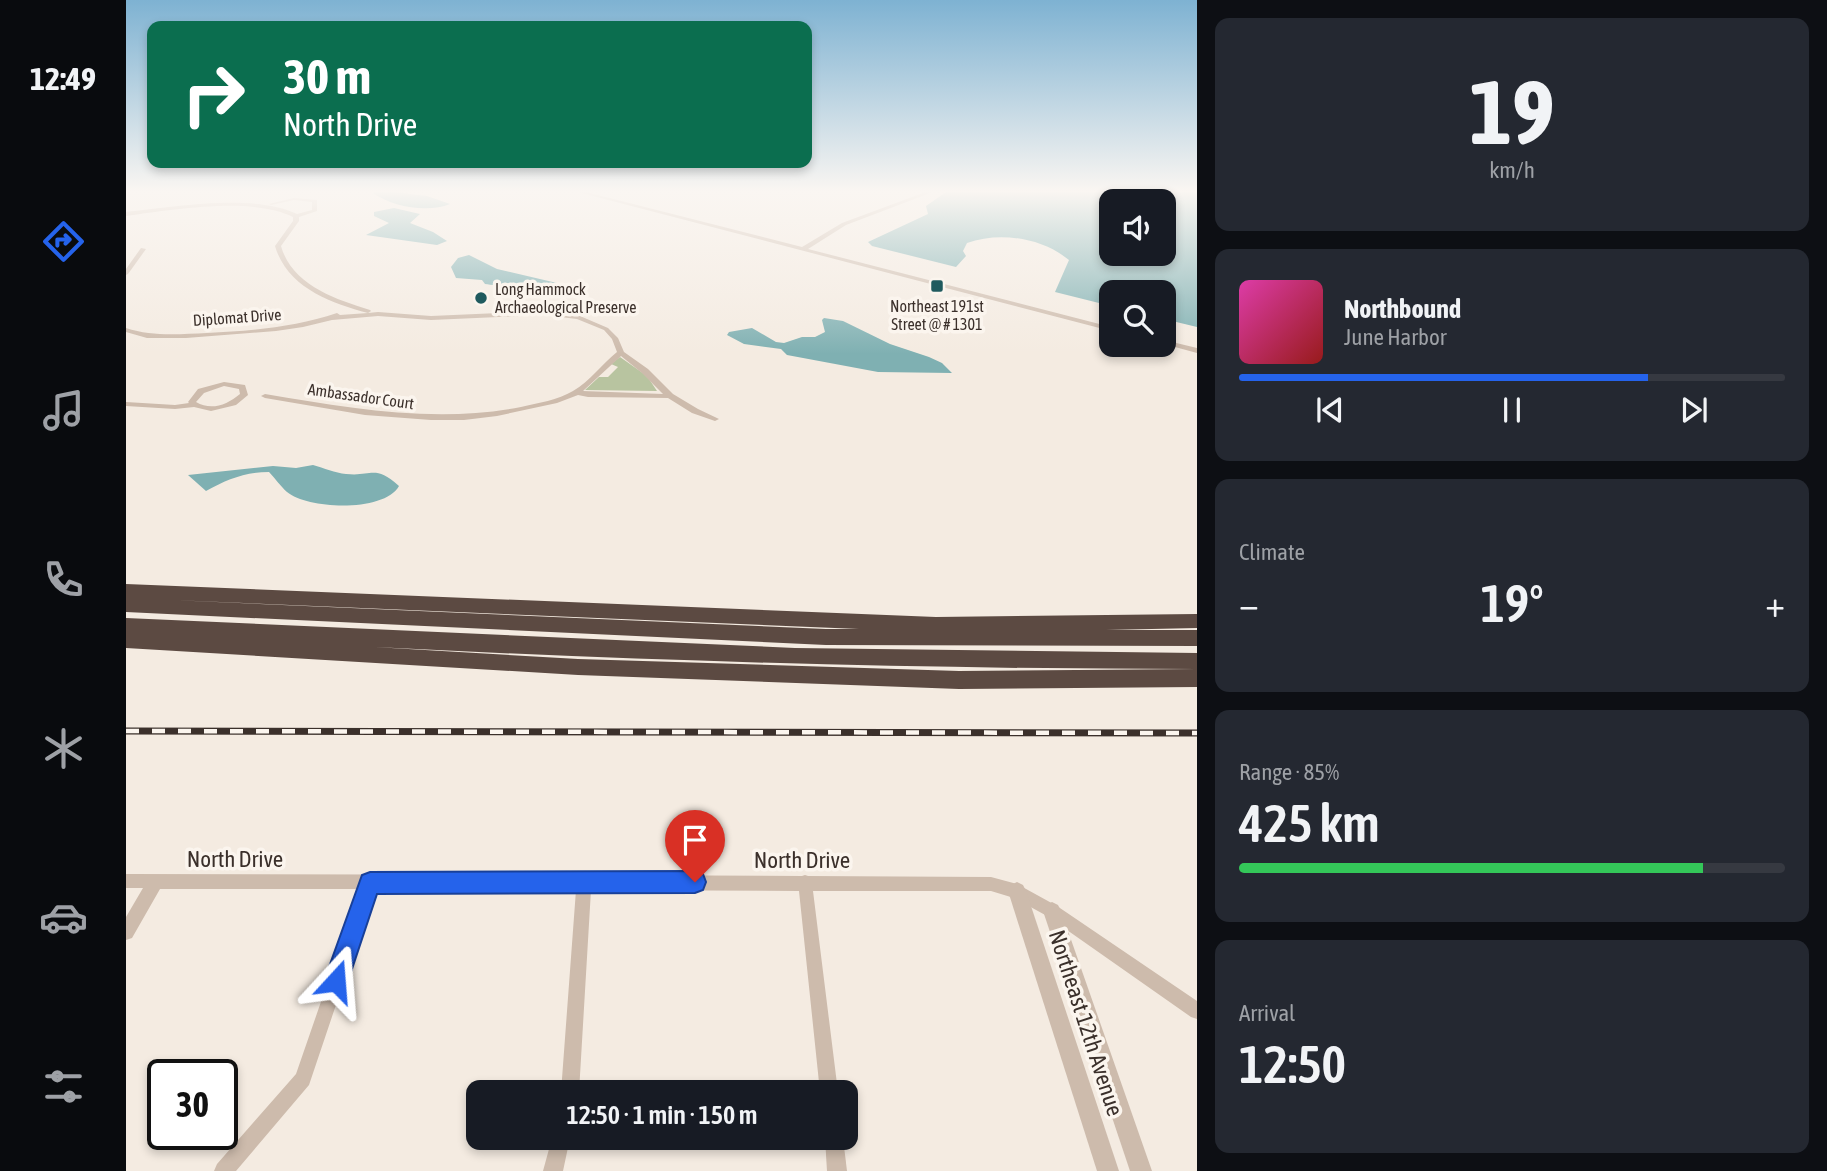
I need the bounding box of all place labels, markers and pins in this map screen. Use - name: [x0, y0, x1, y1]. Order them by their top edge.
- marker: Northeast 191st Street @ # 1301: [929, 278, 945, 294]
- place label: Long Hammock Archaeological Preserve: [495, 280, 637, 317]
- marker: Long Hammock Archaeological Preserve: [473, 290, 489, 306]
- place label: Northeast 191st Street @ # 1301: [890, 297, 984, 333]
- pin: [665, 810, 725, 882]

